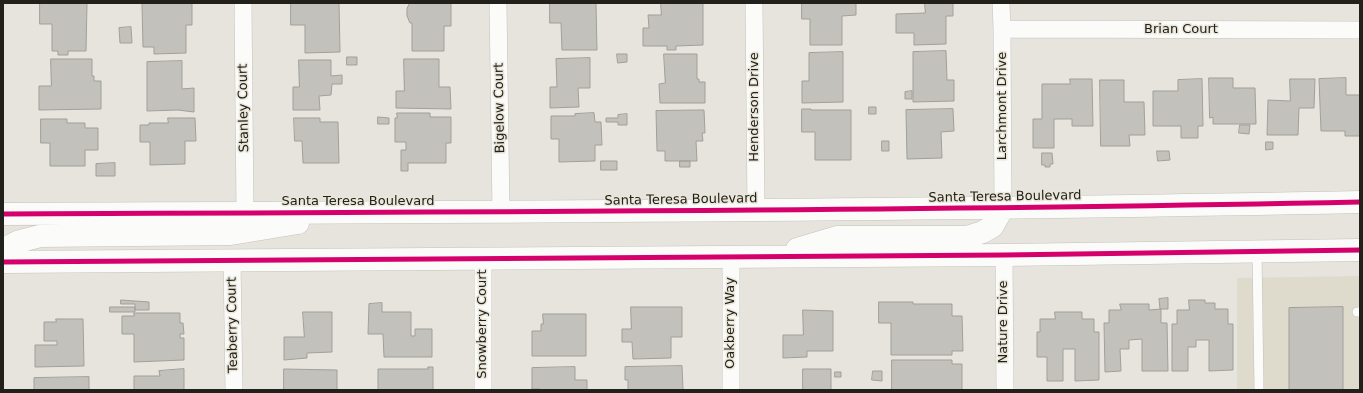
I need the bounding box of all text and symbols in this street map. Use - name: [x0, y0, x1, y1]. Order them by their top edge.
- street label: Brian Court: [1144, 22, 1218, 38]
- street label: Henderson Drive: [747, 52, 763, 162]
- street label: Larchmont Drive: [995, 52, 1011, 160]
- street label: Bigelow Court: [491, 62, 509, 154]
- street label: Stanley Court: [235, 64, 253, 152]
- street label: Santa Teresa Boulevard: [928, 188, 1082, 206]
- street label: Santa Teresa Boulevard: [604, 191, 758, 209]
- street label: Santa Teresa Boulevard: [281, 194, 435, 210]
- street label: Snowberry Court: [475, 269, 491, 379]
- street label: Teaberry Court: [224, 277, 242, 373]
- street label: Oakberry Way: [723, 277, 739, 369]
- street label: Nature Drive: [996, 281, 1012, 363]

